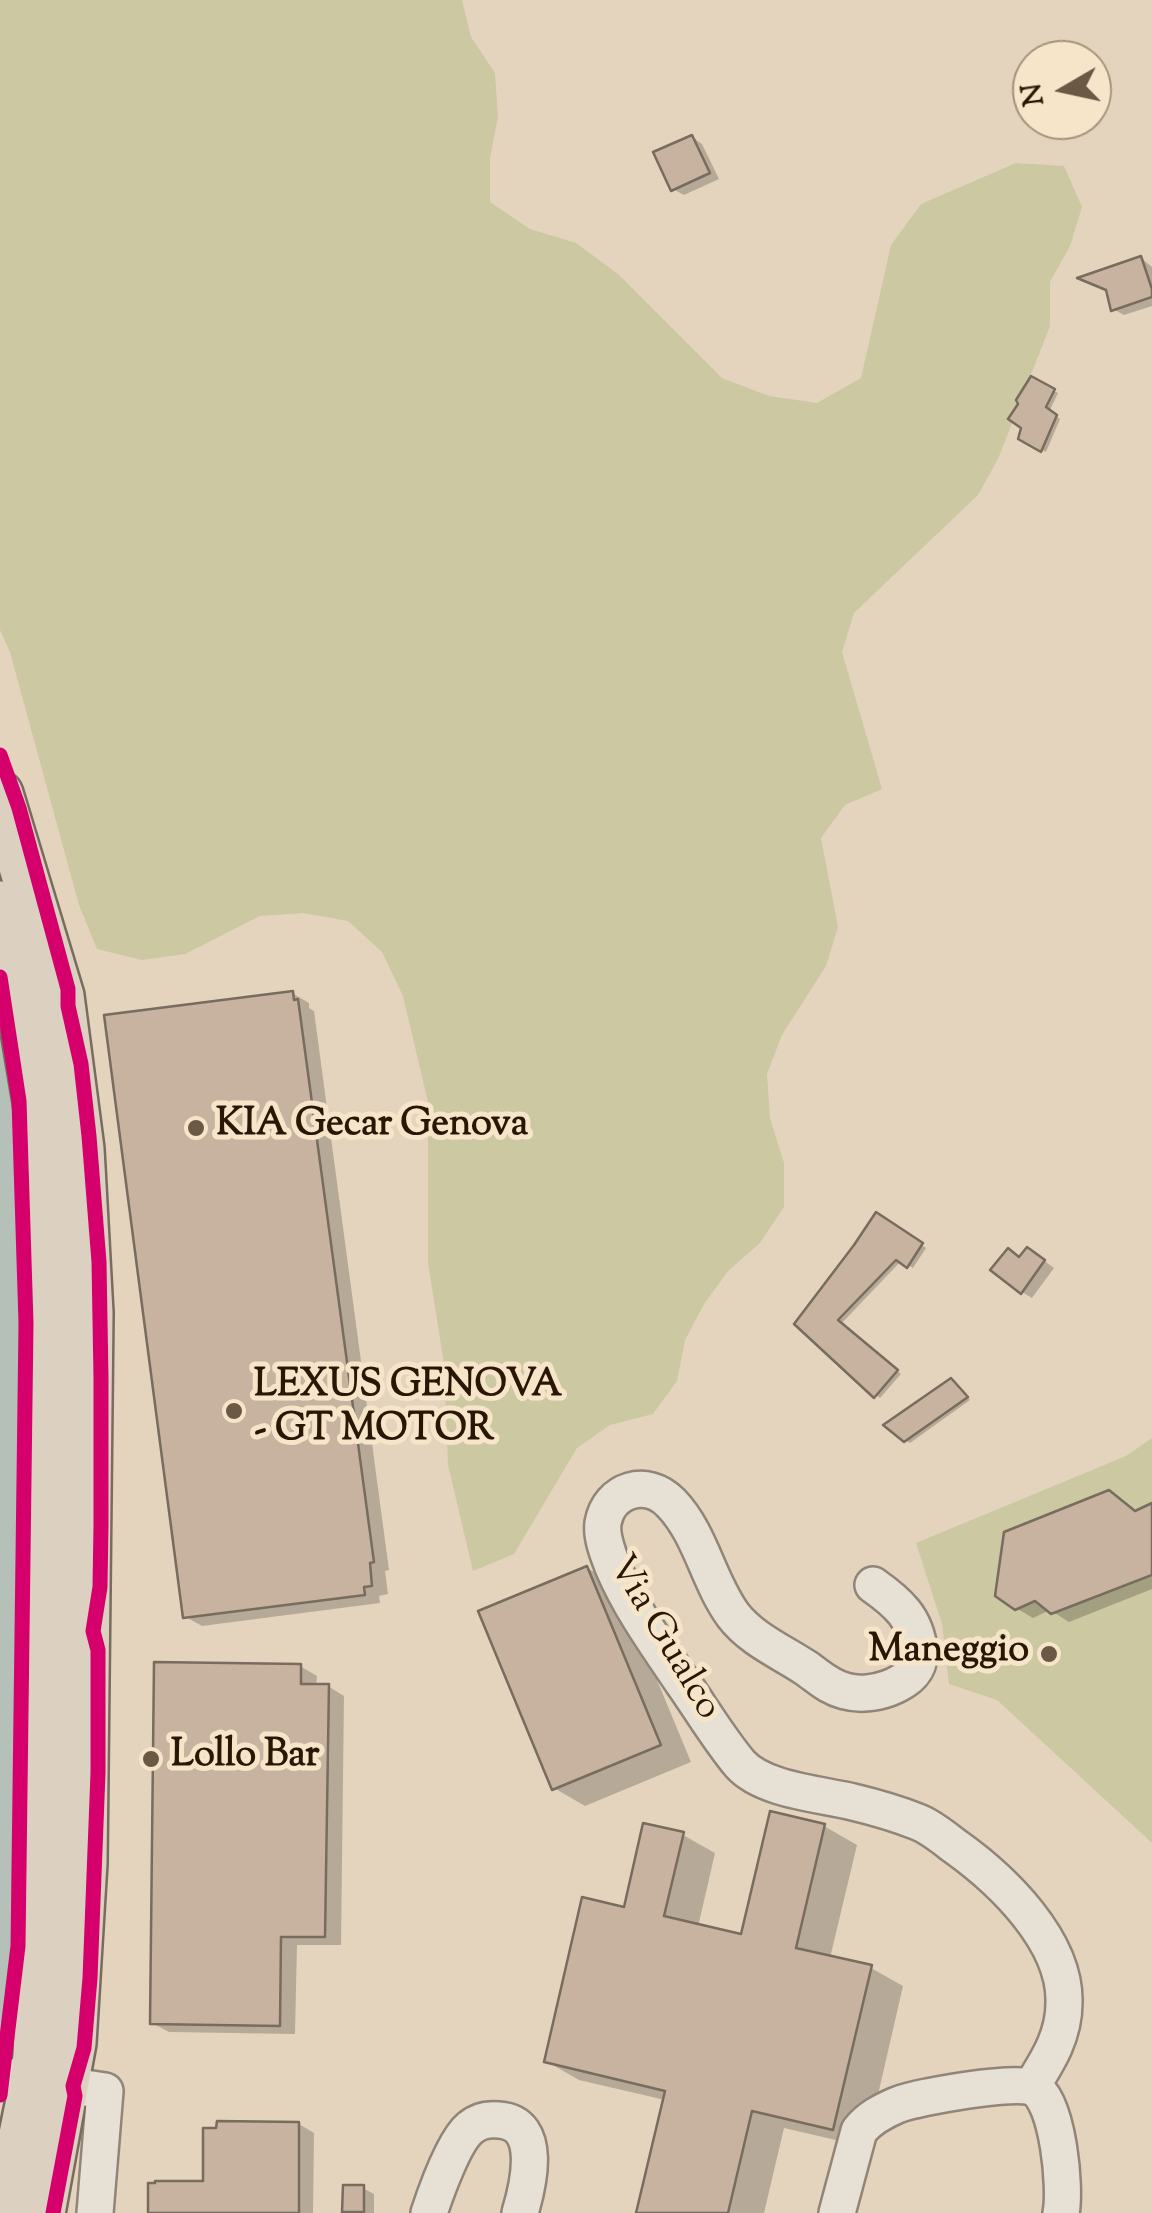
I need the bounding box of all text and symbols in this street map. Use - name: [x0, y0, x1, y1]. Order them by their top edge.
- north arrow: [1012, 40, 1112, 140]
- text: N: [1013, 80, 1056, 109]
- place label: KIA Gecar Genova: [216, 1105, 528, 1151]
- marker: KIA Gecar Genova: [185, 1117, 207, 1139]
- place label: LEXUS GENOVA - GT MOTOR: [254, 1366, 562, 1456]
- marker: LEXUS GENOVA - GT MOTOR: [223, 1400, 245, 1422]
- street label: Via Gualco: [595, 1549, 729, 1729]
- place label: Maneggio: [868, 1631, 1029, 1677]
- marker: Maneggio: [1038, 1643, 1060, 1665]
- place label: Lollo Bar: [171, 1736, 319, 1782]
- marker: Lollo Bar: [140, 1748, 162, 1770]

